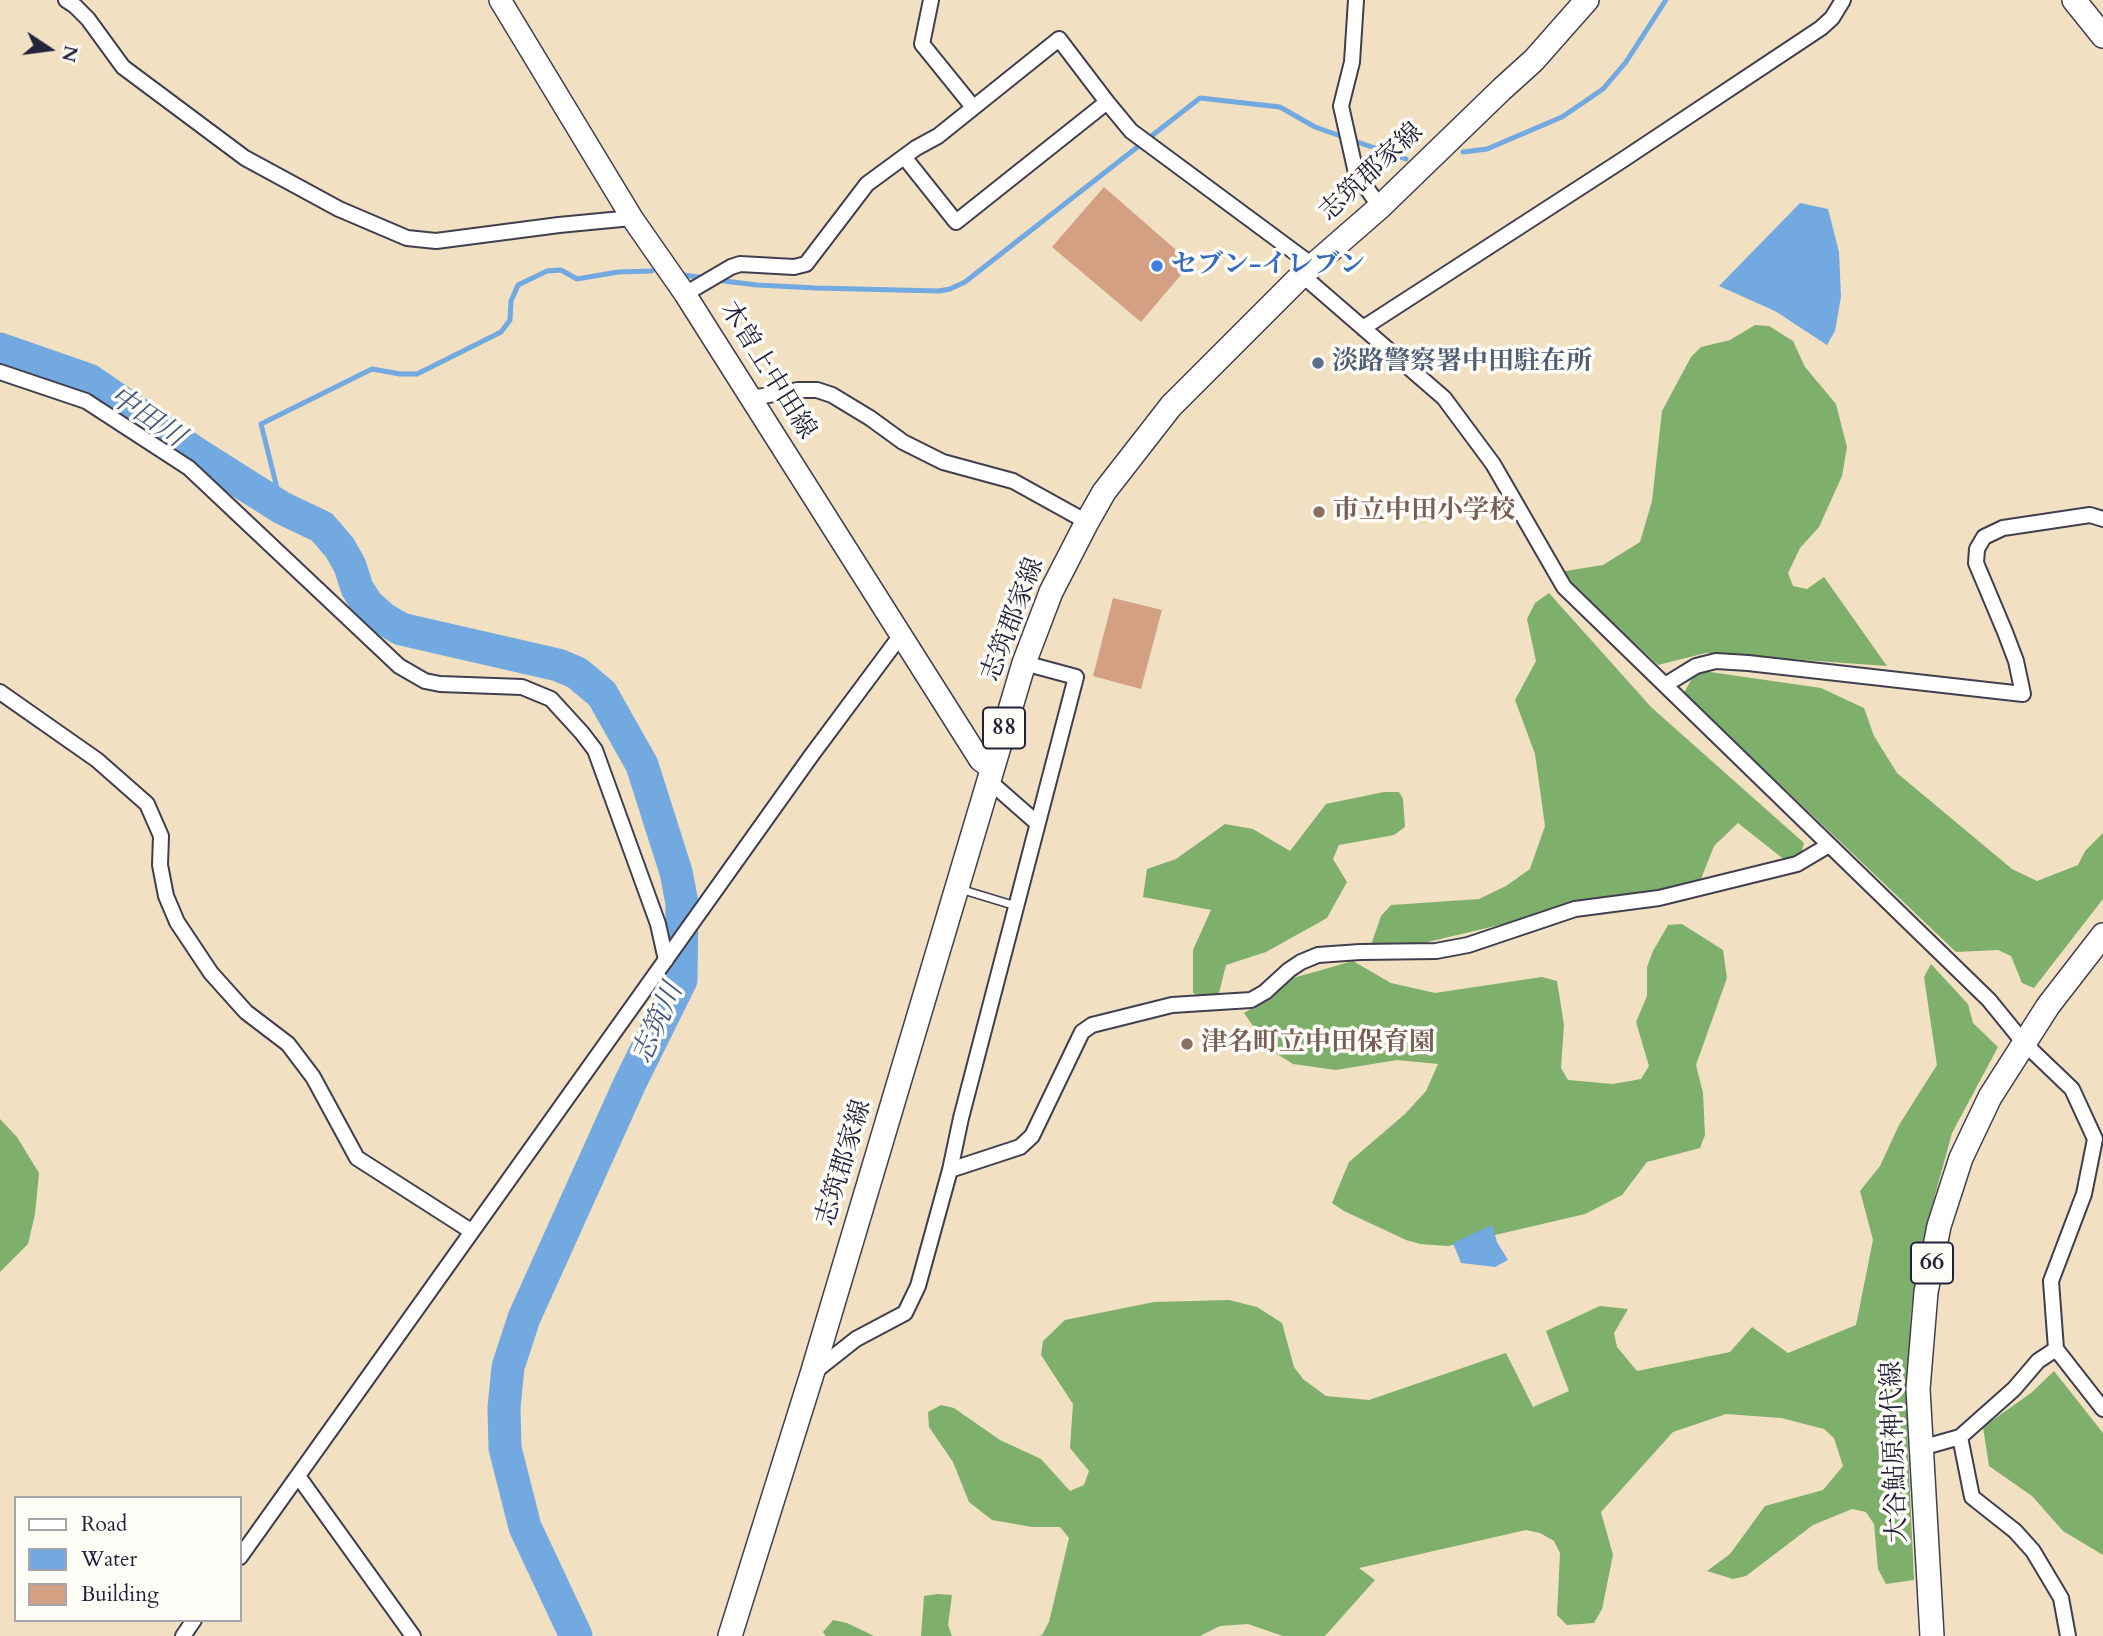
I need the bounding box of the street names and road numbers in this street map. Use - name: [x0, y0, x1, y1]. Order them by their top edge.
- street label: 志筑郡家線: [1314, 117, 1430, 229]
- street label: 木曽上中田線: [712, 297, 822, 445]
- street label: 志筑郡家線: [976, 554, 1052, 686]
- road number: 88: [983, 708, 1025, 748]
- street label: 志筑郡家線: [811, 1096, 879, 1230]
- road number: 66: [1911, 1242, 1953, 1283]
- street label: 大谷鮎原神代線: [1877, 1361, 1915, 1543]

